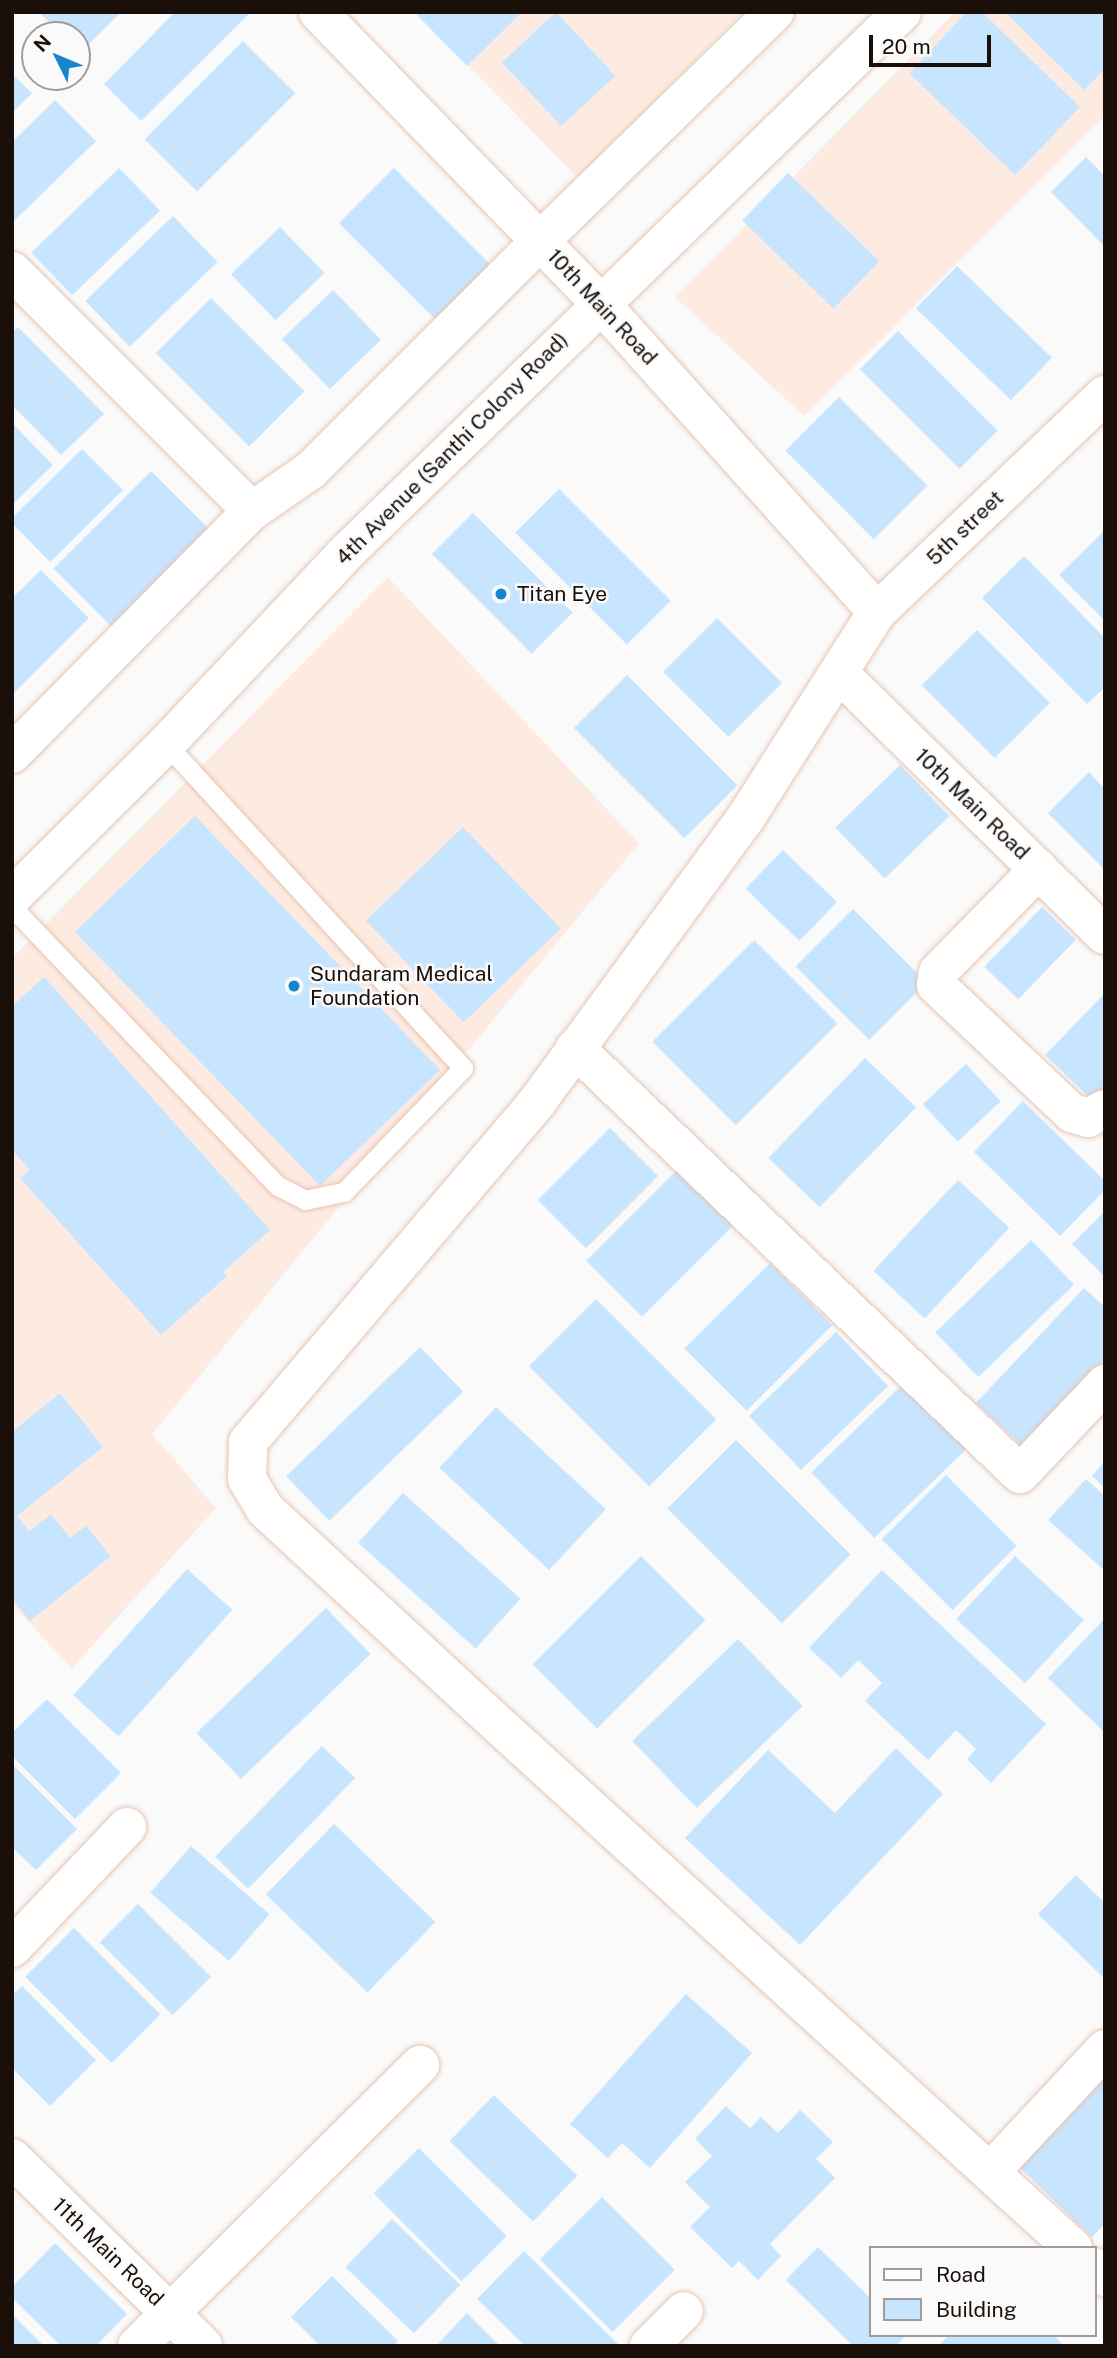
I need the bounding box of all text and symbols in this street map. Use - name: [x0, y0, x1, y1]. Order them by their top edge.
- north arrow: [21, 21, 91, 91]
- scale bar: [872, 21, 995, 65]
- text: N: [29, 30, 55, 56]
- text: 20 m: [882, 34, 931, 59]
- street label: 10th Main Road: [542, 244, 662, 370]
- street label: 4th Avenue (Santhi Colony Road): [331, 328, 573, 570]
- street label: 5th street: [921, 485, 1009, 571]
- place label: Titan Eye: [517, 581, 607, 607]
- marker: Titan Eye: [491, 584, 511, 604]
- street label: 10th Main Road: [910, 743, 1034, 865]
- place label: Sundaram Medical Foundation: [310, 961, 493, 1011]
- marker: Sundaram Medical Foundation: [284, 976, 304, 996]
- street label: 11th Main Road: [47, 2193, 169, 2311]
- legend: [869, 2246, 1096, 2337]
- text: Road: [936, 2262, 986, 2287]
- text: Building: [936, 2297, 1017, 2322]

